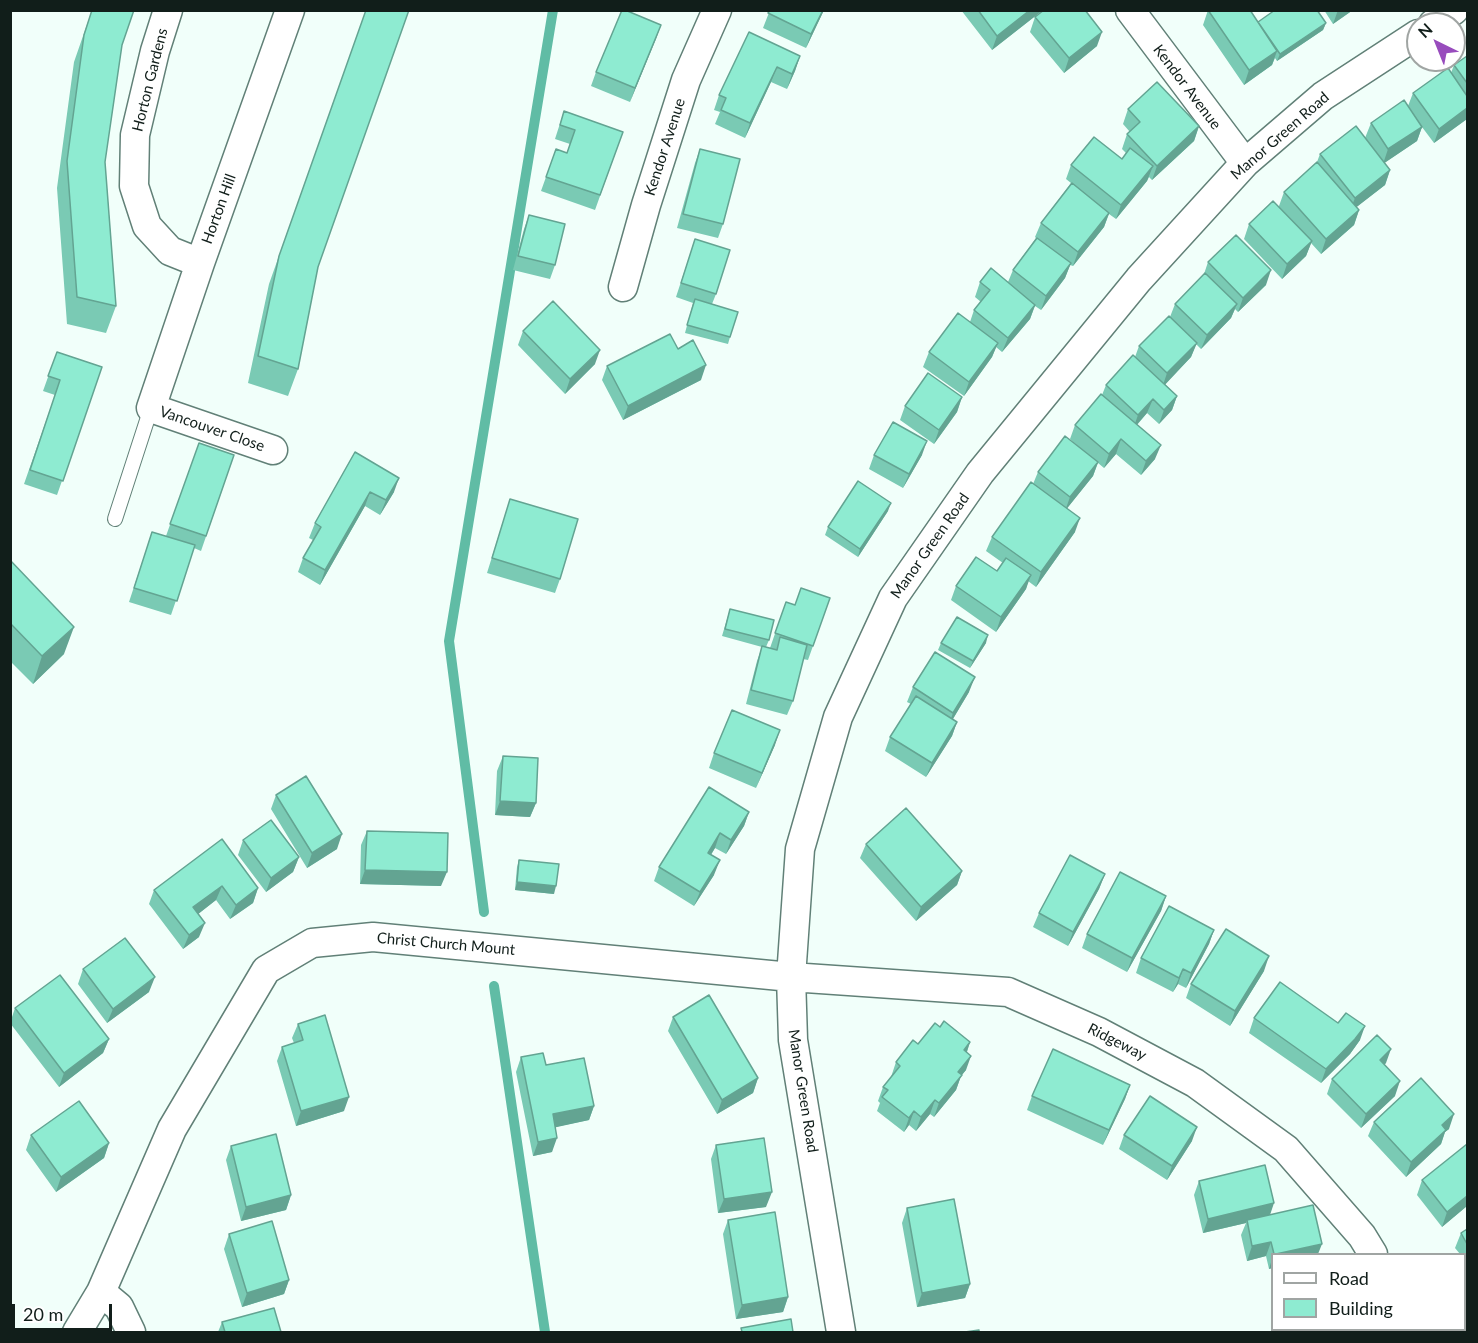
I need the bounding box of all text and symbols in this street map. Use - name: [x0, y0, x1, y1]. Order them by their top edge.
- north arrow: [1406, 12, 1466, 72]
- text: N: [1414, 19, 1436, 41]
- street label: Horton Gardens: [128, 26, 172, 134]
- street label: Kendor Avenue: [1149, 41, 1225, 133]
- street label: Manor Green Road: [1227, 88, 1333, 184]
- street label: Kendor Avenue: [641, 96, 689, 198]
- street label: Horton Hill: [198, 172, 240, 246]
- street label: Vancouver Close: [157, 403, 267, 455]
- street label: Manor Green Road: [887, 490, 973, 602]
- street label: Christ Church Mount: [376, 929, 516, 959]
- street label: Ridgeway: [1085, 1020, 1149, 1064]
- street label: Manor Green Road: [784, 1028, 822, 1154]
- legend: [1271, 1253, 1466, 1331]
- text: Road: [1329, 1267, 1369, 1289]
- scale bar: [15, 1292, 116, 1330]
- text: Building: [1329, 1297, 1393, 1319]
- text: 20 m: [23, 1303, 63, 1325]

